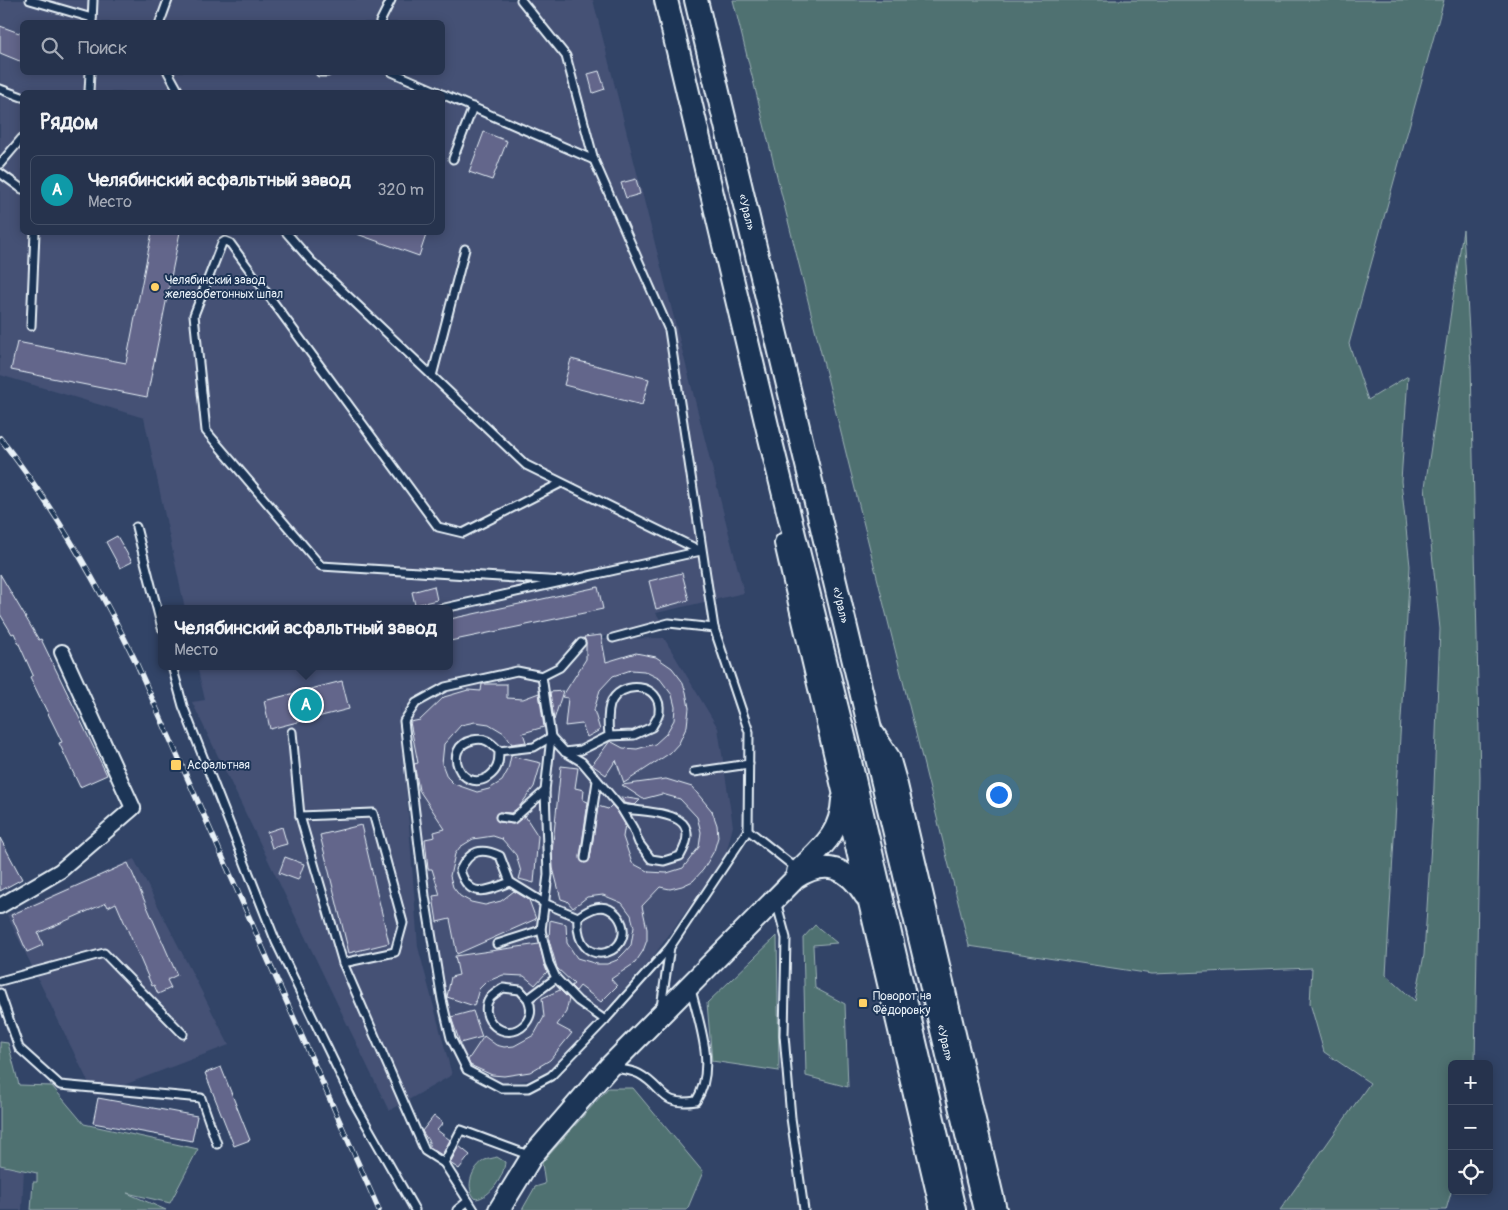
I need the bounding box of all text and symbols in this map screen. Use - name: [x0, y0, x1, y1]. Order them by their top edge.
- search box: [20, 20, 445, 75]
- icon: search: [38, 34, 66, 62]
- text: Поиск: [78, 36, 128, 60]
- text: Рядом: [40, 109, 98, 136]
- text: Челябинский асфальтный завод: [88, 168, 351, 192]
- text: A: [52, 180, 62, 200]
- text: 320 m: [378, 180, 424, 200]
- text: Место: [88, 192, 132, 212]
- street label: «Урал»: [735, 192, 758, 232]
- place label: Челябинский завод железобетонных шпал: [165, 273, 283, 302]
- marker: Челябинский завод железобетонных шпал: [149, 281, 161, 293]
- street label: «Урал»: [828, 585, 852, 625]
- popup: [158, 605, 453, 670]
- text: Челябинский асфальтный завод: [174, 616, 437, 640]
- text: Место: [174, 640, 218, 660]
- pin: A: [290, 686, 322, 724]
- marker: Асфальтная: [169, 758, 183, 772]
- place label: Асфальтная: [187, 758, 250, 773]
- your location: [986, 782, 1012, 808]
- place label: Поворот на Фёдоровку: [873, 989, 932, 1018]
- marker: Поворот на Фёдоровку: [857, 997, 869, 1009]
- street label: «Урал»: [933, 1023, 956, 1062]
- map controls: [1448, 1060, 1493, 1195]
- button: +: [1448, 1060, 1493, 1105]
- button: −: [1448, 1105, 1493, 1150]
- button: locate: [1448, 1150, 1493, 1195]

